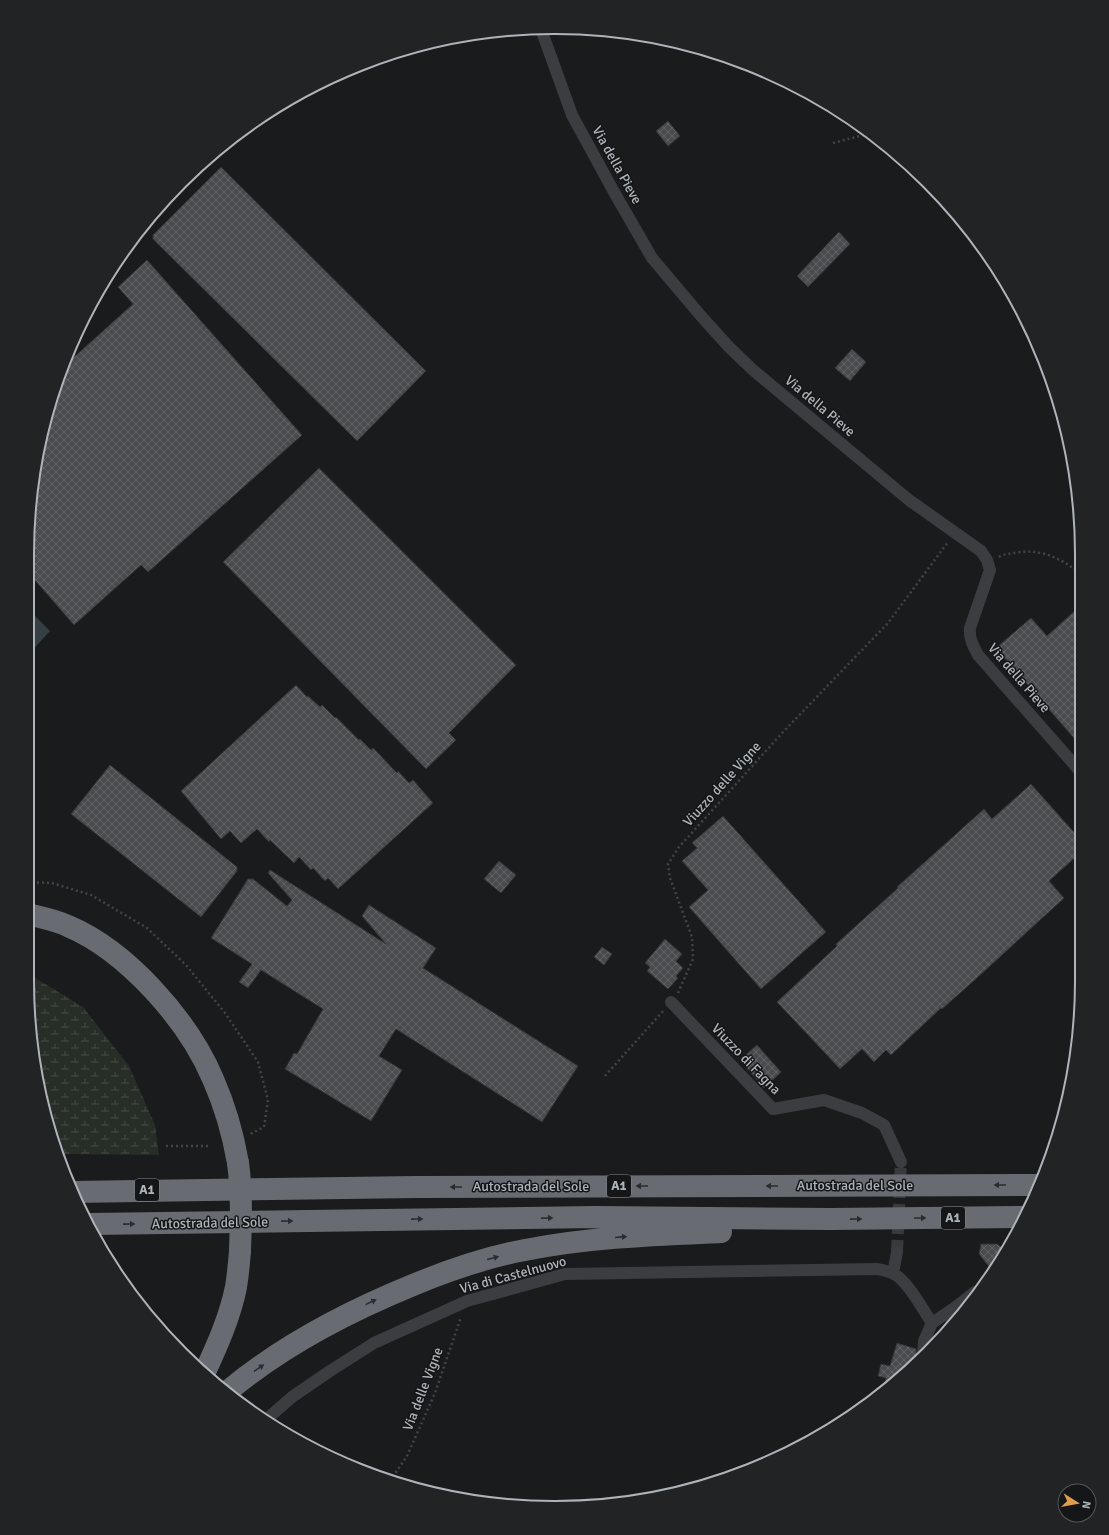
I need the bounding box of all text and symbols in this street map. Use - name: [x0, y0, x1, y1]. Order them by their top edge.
- street label: Via della Pieve: [589, 123, 645, 207]
- street label: Via della Pieve: [781, 372, 859, 440]
- street label: Via della Pieve: [984, 640, 1054, 716]
- street label: Viuzzo delle Vigne: [679, 738, 765, 830]
- street label: Viuzzo di Fagna: [708, 1020, 784, 1098]
- road number: A1: [607, 1175, 631, 1197]
- street label: Autostrada del Sole: [797, 1177, 913, 1194]
- street label: Autostrada del Sole: [473, 1178, 589, 1195]
- road number: A1: [135, 1179, 159, 1201]
- one-way arrow: [993, 1182, 1006, 1188]
- one-way arrow: [635, 1183, 648, 1189]
- one-way arrow: [765, 1183, 778, 1189]
- one-way arrow: [449, 1184, 462, 1190]
- road number: A1: [941, 1207, 965, 1229]
- street label: Autostrada del Sole: [152, 1213, 268, 1233]
- one-way arrow: [541, 1215, 554, 1221]
- one-way arrow: [914, 1215, 927, 1221]
- one-way arrow: [411, 1216, 424, 1222]
- one-way arrow: [850, 1216, 863, 1222]
- one-way arrow: [281, 1218, 294, 1224]
- one-way arrow: [123, 1221, 136, 1227]
- one-way arrow: [615, 1233, 627, 1240]
- street label: Via di Castelnuovo: [458, 1253, 568, 1297]
- one-way arrow: [487, 1254, 499, 1260]
- one-way arrow: [365, 1299, 377, 1305]
- street label: Via delle Vigne: [399, 1345, 447, 1433]
- one-way arrow: [254, 1364, 264, 1372]
- north arrow: [1057, 1483, 1097, 1523]
- text: N: [1079, 1500, 1093, 1510]

